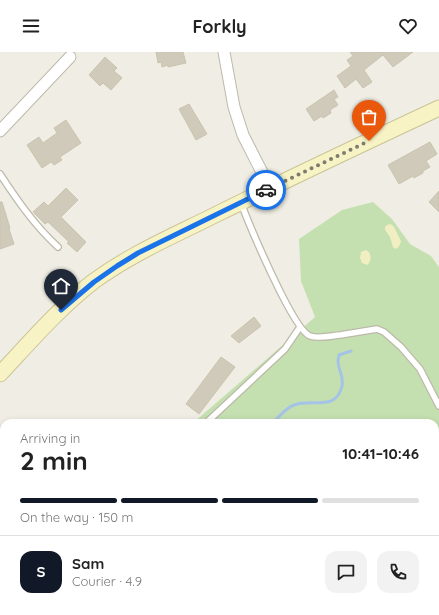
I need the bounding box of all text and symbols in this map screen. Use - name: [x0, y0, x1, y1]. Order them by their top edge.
- icon: menu: [20, 15, 42, 37]
- text: Forkly: [192, 15, 247, 38]
- icon: heart: [397, 15, 419, 37]
- pin: [352, 100, 386, 141]
- icon: bag: [358, 106, 380, 128]
- courier: [246, 170, 286, 210]
- icon: car: [255, 179, 277, 201]
- pin: [44, 269, 78, 310]
- icon: home: [50, 275, 72, 297]
- text: Arriving in: [20, 430, 80, 446]
- text: 2 min: [20, 444, 88, 477]
- text: 10:41–10:46: [342, 444, 419, 463]
- text: On the way · 150 m: [20, 509, 133, 525]
- button: chat: [325, 551, 367, 593]
- button: phone: [377, 551, 419, 593]
- text: Sam: [72, 554, 104, 573]
- text: S: [37, 562, 45, 581]
- text: Courier · 4.9: [72, 573, 142, 589]

